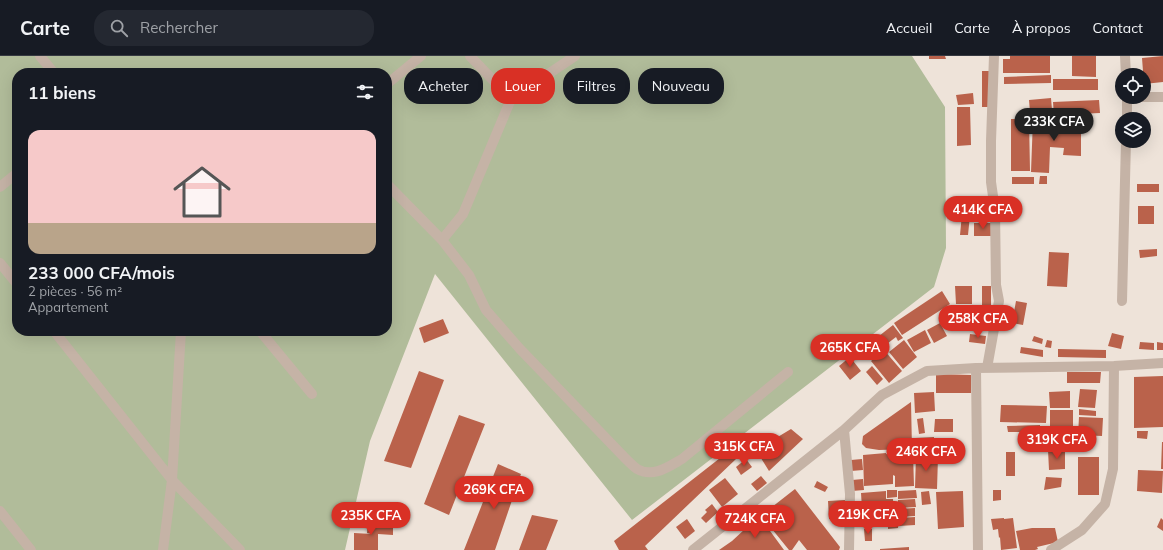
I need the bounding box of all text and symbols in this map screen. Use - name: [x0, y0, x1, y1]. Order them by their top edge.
- search box: [94, 10, 374, 46]
- text: Carte: [20, 16, 70, 40]
- icon: search: [108, 17, 130, 39]
- text: Rechercher: [140, 18, 218, 37]
- text: Accueil: [886, 19, 932, 37]
- text: Carte: [954, 19, 990, 37]
- text: À propos: [1012, 19, 1071, 37]
- text: Contact: [1093, 19, 1143, 37]
- chip: Acheter: [404, 68, 483, 104]
- chip: Louer: [491, 68, 555, 104]
- chip: Filtres: [563, 68, 630, 104]
- chip: Nouveau: [638, 68, 724, 104]
- map controls: [1115, 68, 1151, 148]
- button: locate: [1115, 68, 1151, 104]
- icon: filters: [354, 81, 376, 103]
- text: 11 biens: [28, 82, 96, 103]
- pin: 233K CFA: [1013, 108, 1095, 142]
- button: layers: [1115, 112, 1151, 148]
- text: 233K CFA: [1024, 113, 1085, 129]
- icon: home: [166, 156, 238, 228]
- pin: 414K CFA: [942, 196, 1024, 230]
- text: 414K CFA: [953, 201, 1014, 217]
- text: 233 000 CFA/mois: [28, 262, 175, 283]
- text: 2 pièces · 56 m²: [28, 283, 122, 299]
- text: Appartement: [28, 299, 108, 315]
- pin: 258K CFA: [937, 305, 1019, 339]
- text: 258K CFA: [948, 310, 1009, 326]
- pin: 265K CFA: [809, 334, 891, 368]
- text: 265K CFA: [820, 339, 881, 355]
- pin: 319K CFA: [1016, 426, 1098, 460]
- text: 319K CFA: [1027, 431, 1088, 447]
- pin: 315K CFA: [703, 433, 785, 467]
- text: 315K CFA: [714, 438, 775, 454]
- pin: 246K CFA: [885, 438, 967, 472]
- text: 246K CFA: [896, 443, 957, 459]
- pin: 269K CFA: [453, 476, 535, 510]
- text: 269K CFA: [464, 481, 525, 497]
- pin: 219K CFA: [827, 501, 909, 535]
- pin: 235K CFA: [330, 502, 412, 536]
- pin: 724K CFA: [714, 505, 796, 539]
- text: 219K CFA: [838, 506, 899, 522]
- text: 235K CFA: [341, 507, 402, 523]
- text: 724K CFA: [725, 510, 786, 526]

